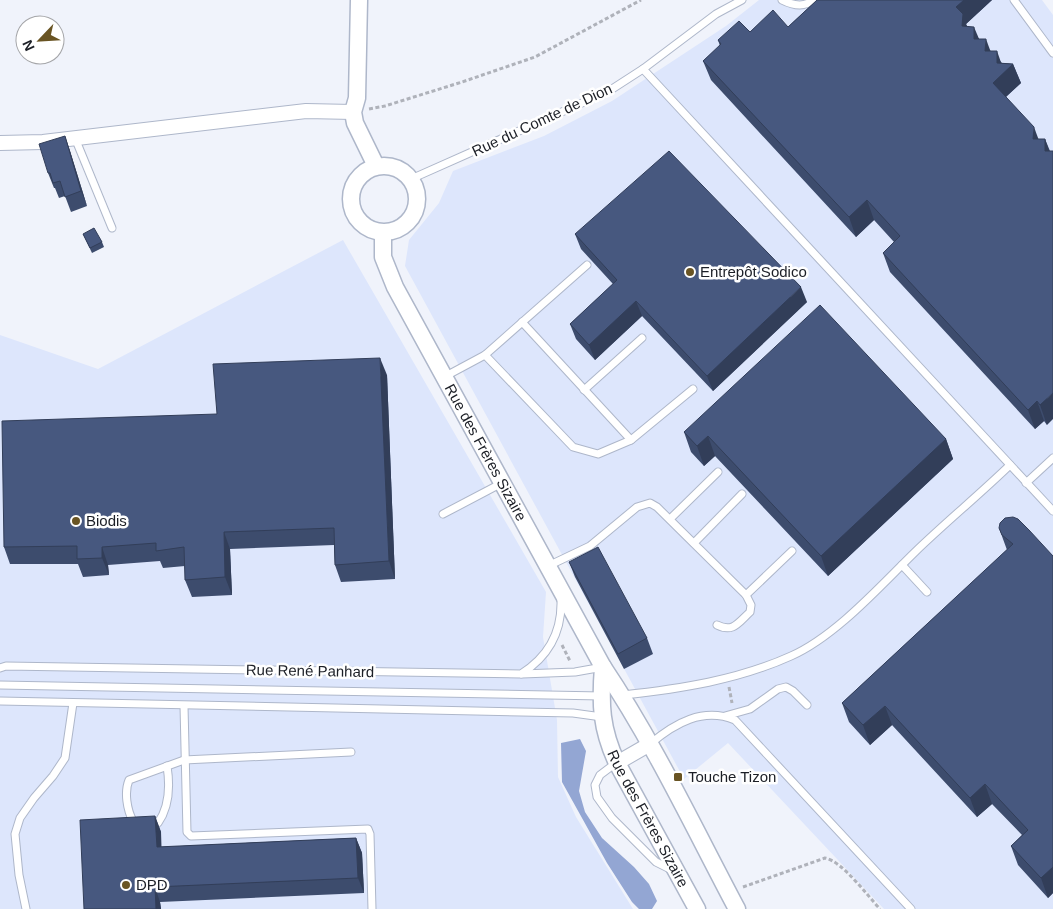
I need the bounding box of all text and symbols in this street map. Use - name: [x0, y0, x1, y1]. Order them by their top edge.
- north arrow: [15, 15, 65, 65]
- text: N: [19, 38, 38, 53]
- street label: Rue du Comte de Dion: [469, 80, 615, 159]
- place label: Entrepôt Sodico: [700, 263, 807, 280]
- marker: Entrepôt Sodico: [684, 266, 696, 278]
- street label: Rue des Frères Sizaire: [442, 381, 530, 524]
- place label: Biodis: [86, 512, 127, 529]
- marker: Biodis: [70, 515, 82, 527]
- street label: Rue René Panhard: [246, 661, 374, 680]
- street label: Rue des Frères Sizaire: [604, 747, 692, 890]
- place label: Touche Tizon: [688, 768, 776, 785]
- marker: Touche Tizon: [672, 771, 684, 783]
- place label: DPD: [136, 876, 168, 893]
- marker: DPD: [120, 879, 132, 891]

